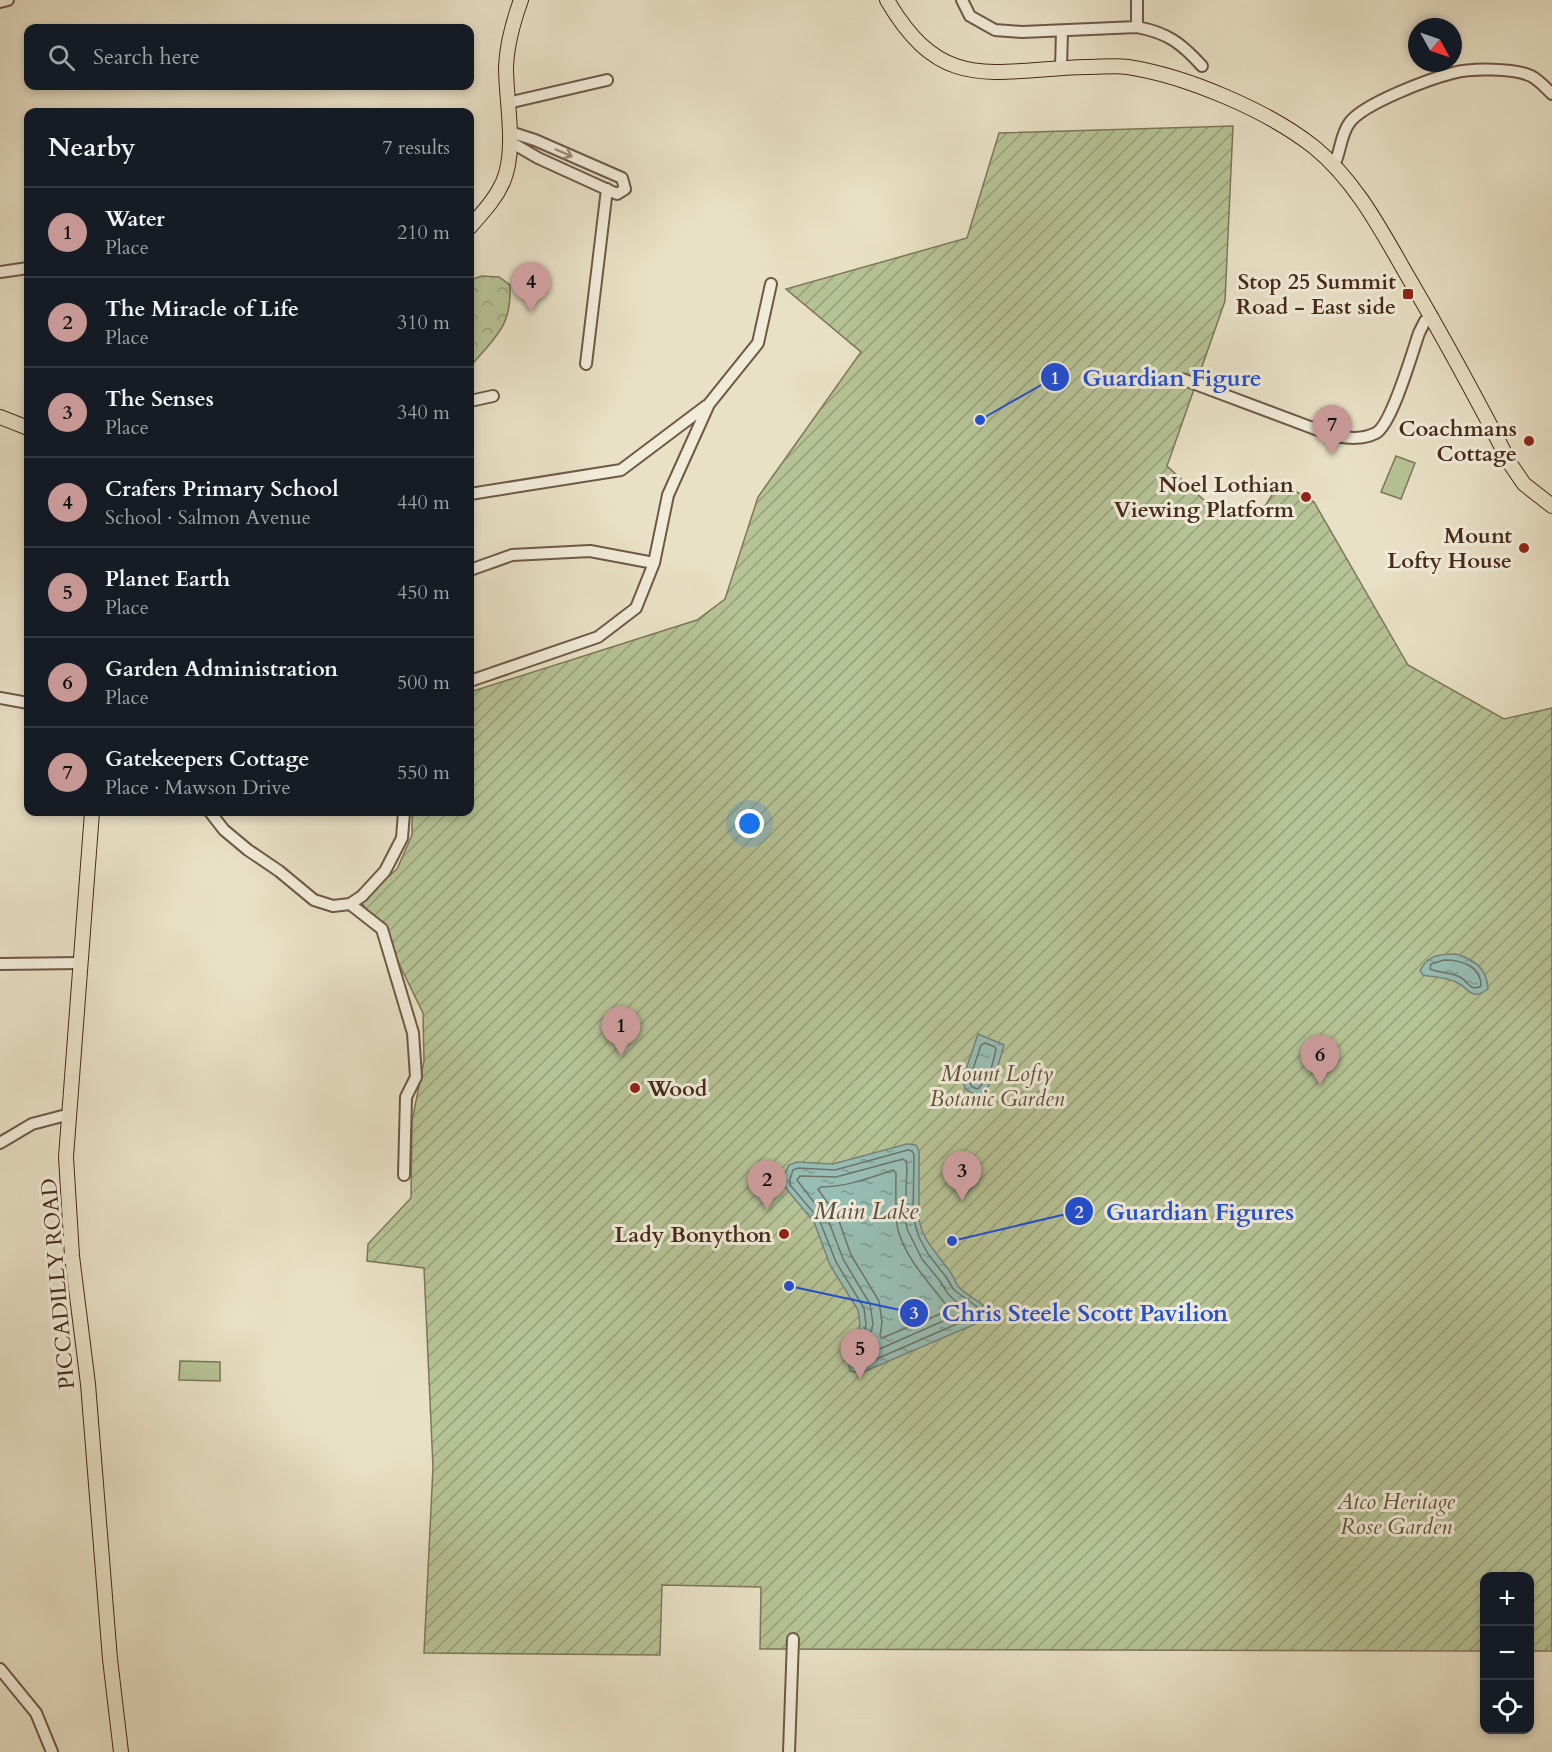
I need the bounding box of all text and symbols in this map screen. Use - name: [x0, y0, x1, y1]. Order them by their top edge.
- north arrow: [1408, 18, 1462, 72]
- search box: [24, 24, 474, 90]
- icon: search: [45, 41, 78, 74]
- text: Search here: [93, 42, 200, 72]
- text: Nearby: [48, 130, 136, 165]
- text: 7 results: [382, 134, 450, 161]
- one-way arrow: [555, 148, 573, 159]
- text: Water: [105, 204, 165, 234]
- text: 1: [62, 219, 73, 246]
- text: 210 m: [397, 219, 450, 246]
- text: Place: [105, 234, 149, 261]
- pin: 4: [512, 262, 550, 312]
- place label: Stop 25 Summit Road - East side: [1236, 267, 1396, 322]
- marker: Stop 25 Summit Road - East side: [1401, 287, 1415, 301]
- text: The Miracle of Life: [105, 294, 299, 324]
- text: 2: [62, 309, 73, 336]
- text: 310 m: [397, 309, 450, 336]
- text: Place: [105, 324, 149, 351]
- callout: Guardian Figure: [1040, 356, 1273, 398]
- text: Guardian Figure: [1082, 362, 1262, 395]
- text: 1: [1050, 366, 1060, 391]
- text: The Senses: [105, 384, 214, 414]
- text: 3: [62, 399, 73, 426]
- text: 340 m: [397, 399, 450, 426]
- pin: 7: [1312, 406, 1352, 455]
- text: Place: [105, 414, 149, 441]
- place label: Coachmans Cottage: [1398, 414, 1517, 469]
- marker: Coachmans Cottage: [1522, 434, 1536, 448]
- place label: Noel Lothian Viewing Platform: [1114, 470, 1295, 525]
- text: Crafers Primary School: [105, 474, 339, 504]
- text: 4: [62, 489, 73, 516]
- text: 440 m: [397, 489, 450, 516]
- marker: Noel Lothian Viewing Platform: [1299, 490, 1313, 504]
- text: School · Salmon Avenue: [105, 504, 311, 531]
- place label: Mount Lofty House: [1387, 521, 1512, 576]
- marker: Mount Lofty House: [1517, 541, 1531, 555]
- text: Planet Earth: [105, 564, 230, 594]
- text: 5: [62, 579, 73, 606]
- text: 450 m: [397, 579, 450, 606]
- text: Place: [105, 594, 149, 621]
- text: Garden Administration: [105, 654, 338, 684]
- text: 6: [62, 669, 73, 696]
- text: 500 m: [397, 669, 450, 696]
- text: Place: [105, 684, 149, 711]
- text: Gatekeepers Cottage: [105, 744, 310, 774]
- text: 7: [62, 759, 73, 786]
- text: 550 m: [397, 759, 450, 786]
- text: Place · Mawson Drive: [105, 774, 291, 801]
- your location: [735, 809, 764, 838]
- pin: 1: [602, 1006, 640, 1056]
- pin: 6: [1300, 1036, 1340, 1085]
- park label: Mount Lofty Botanic Garden: [930, 1059, 1065, 1114]
- place label: Wood: [646, 1074, 708, 1104]
- marker: Wood: [628, 1081, 642, 1095]
- pin: 3: [942, 1152, 982, 1201]
- pin: 2: [748, 1160, 786, 1210]
- street label: PICCADILLY ROAD: [34, 1177, 82, 1391]
- callout: Guardian Figures: [1064, 1190, 1306, 1232]
- water label: Main Lake: [814, 1195, 919, 1228]
- text: Guardian Figures: [1106, 1196, 1294, 1229]
- text: 2: [1074, 1200, 1084, 1225]
- place label: Lady Bonython: [614, 1220, 772, 1250]
- marker: Lady Bonython: [777, 1227, 791, 1241]
- callout: Chris Steele Scott Pavilion: [899, 1292, 1240, 1334]
- text: Chris Steele Scott Pavilion: [942, 1297, 1229, 1330]
- text: 3: [909, 1301, 919, 1326]
- pin: 5: [840, 1330, 880, 1379]
- park label: Atco Heritage Rose Garden: [1336, 1487, 1455, 1542]
- map controls: [1480, 1572, 1534, 1734]
- button: +: [1480, 1572, 1534, 1626]
- button: −: [1480, 1626, 1534, 1680]
- button: locate: [1480, 1680, 1534, 1734]

